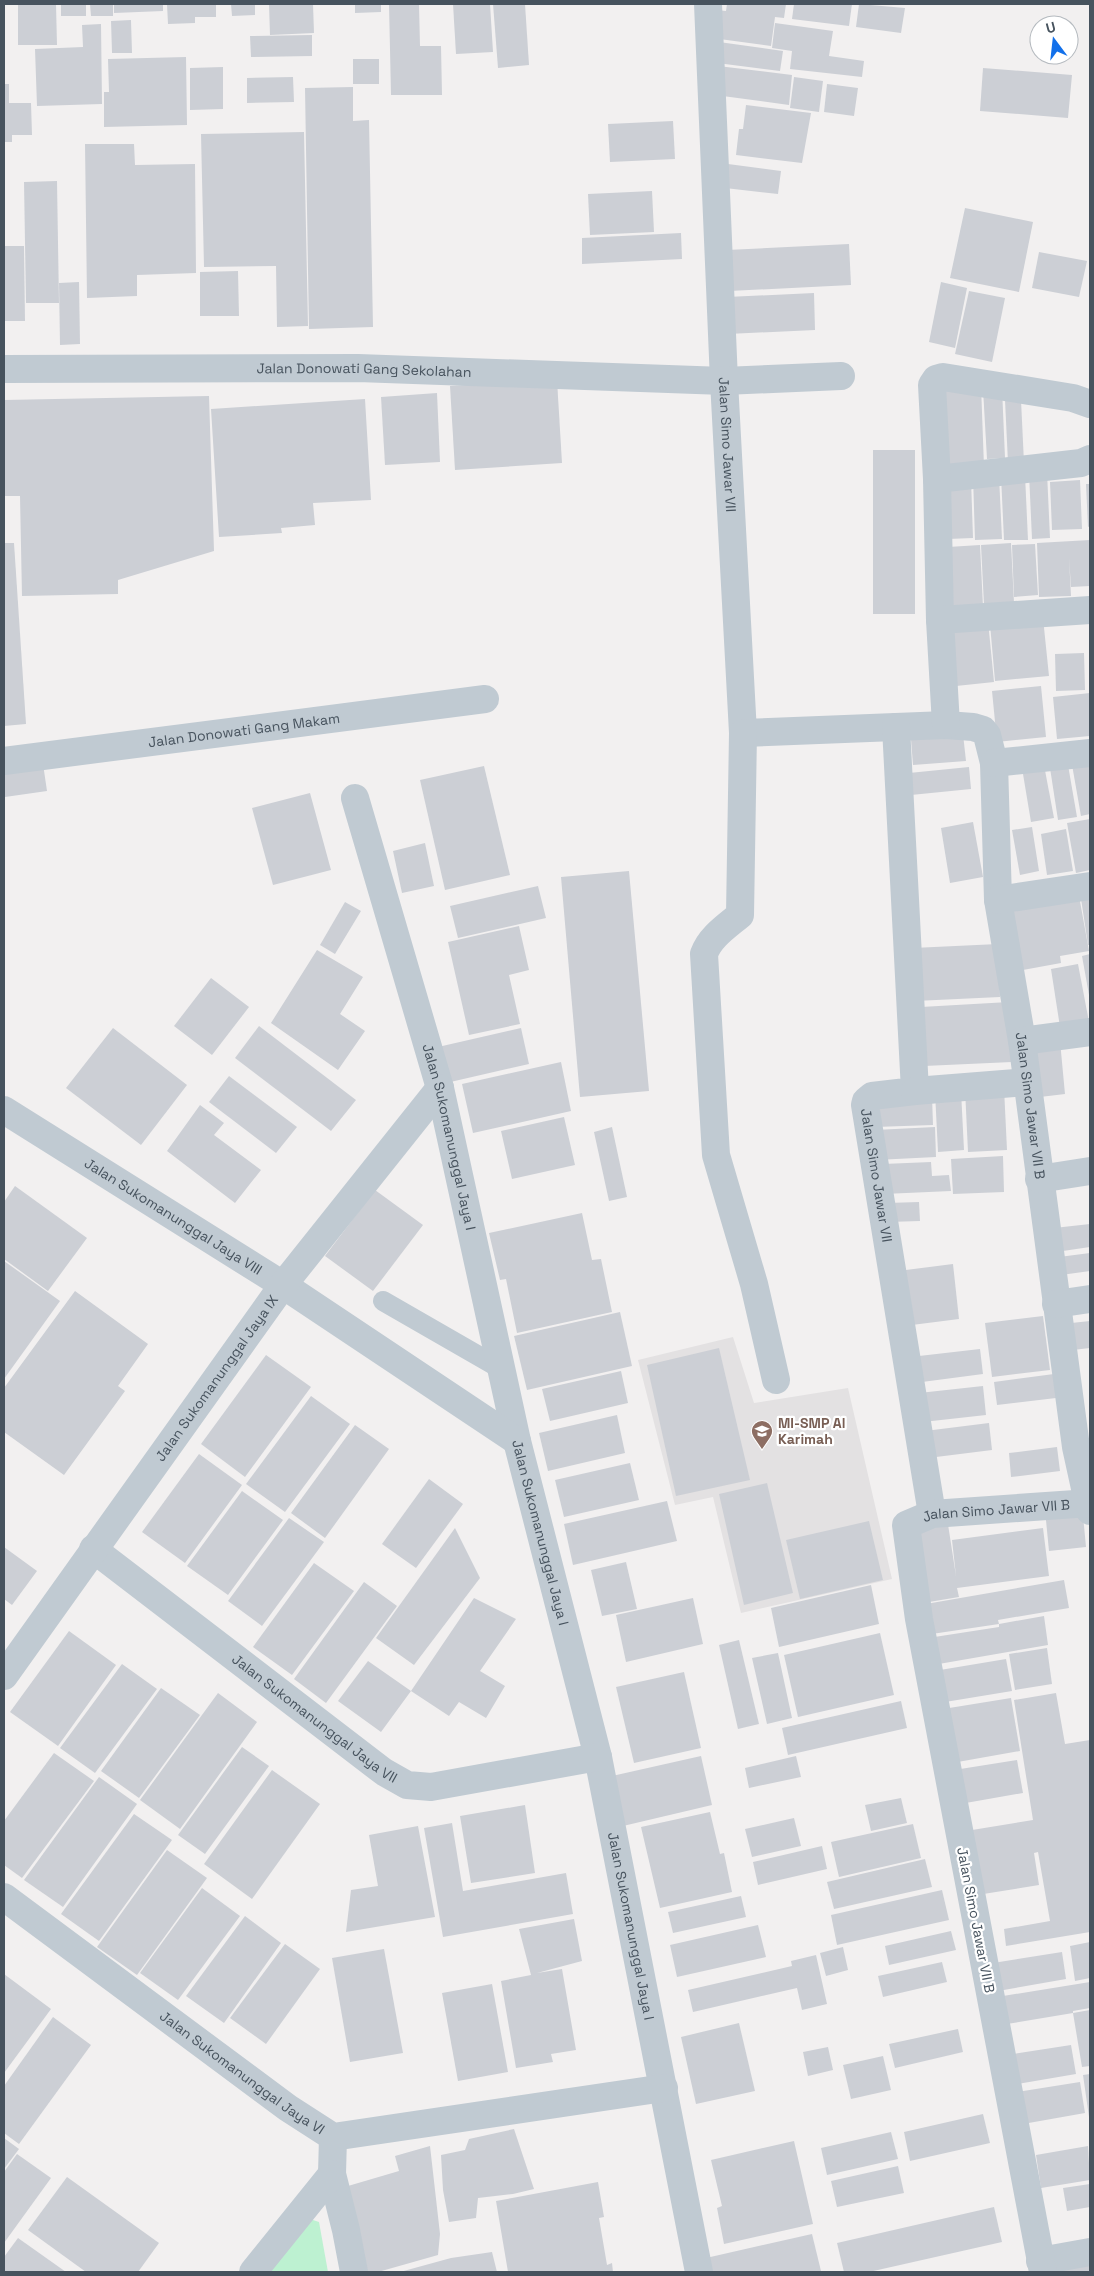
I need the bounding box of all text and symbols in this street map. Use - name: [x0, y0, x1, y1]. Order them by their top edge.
- north arrow: [1029, 15, 1079, 65]
- text: U: [1044, 18, 1058, 37]
- street label: Jalan Donowati Gang Sekolahan: [256, 359, 472, 381]
- street label: Jalan Simo Jawar VII: [715, 377, 740, 513]
- street label: Jalan Donowati Gang Makam: [147, 709, 341, 751]
- street label: Jalan Simo Jawar VII B: [1012, 1031, 1049, 1180]
- street label: Jalan Sukomanunggal Jaya I: [418, 1042, 480, 1232]
- street label: Jalan Simo Jawar VII: [857, 1107, 896, 1244]
- street label: Jalan Sukomanunggal Jaya VIII: [81, 1154, 266, 1279]
- street label: Jalan Sukomanunggal Jaya IX: [151, 1291, 282, 1465]
- place label: MI-SMP Al Karimah: [778, 1414, 845, 1448]
- school or university icon: MI-SMP Al Karimah: [750, 1419, 774, 1450]
- street label: Jalan Sukomanunggal Jaya I: [508, 1438, 573, 1627]
- street label: Jalan Simo Jawar VII B: [919, 1495, 1071, 1526]
- street label: Jalan Sukomanunggal Jaya VII: [228, 1650, 401, 1787]
- street label: Jalan Sukomanunggal Jaya I: [604, 1831, 658, 2022]
- street label: Jalan Simo Jawar VII B: [953, 1846, 999, 1994]
- street label: Jalan Sukomanunggal Jaya VI: [156, 2007, 328, 2138]

